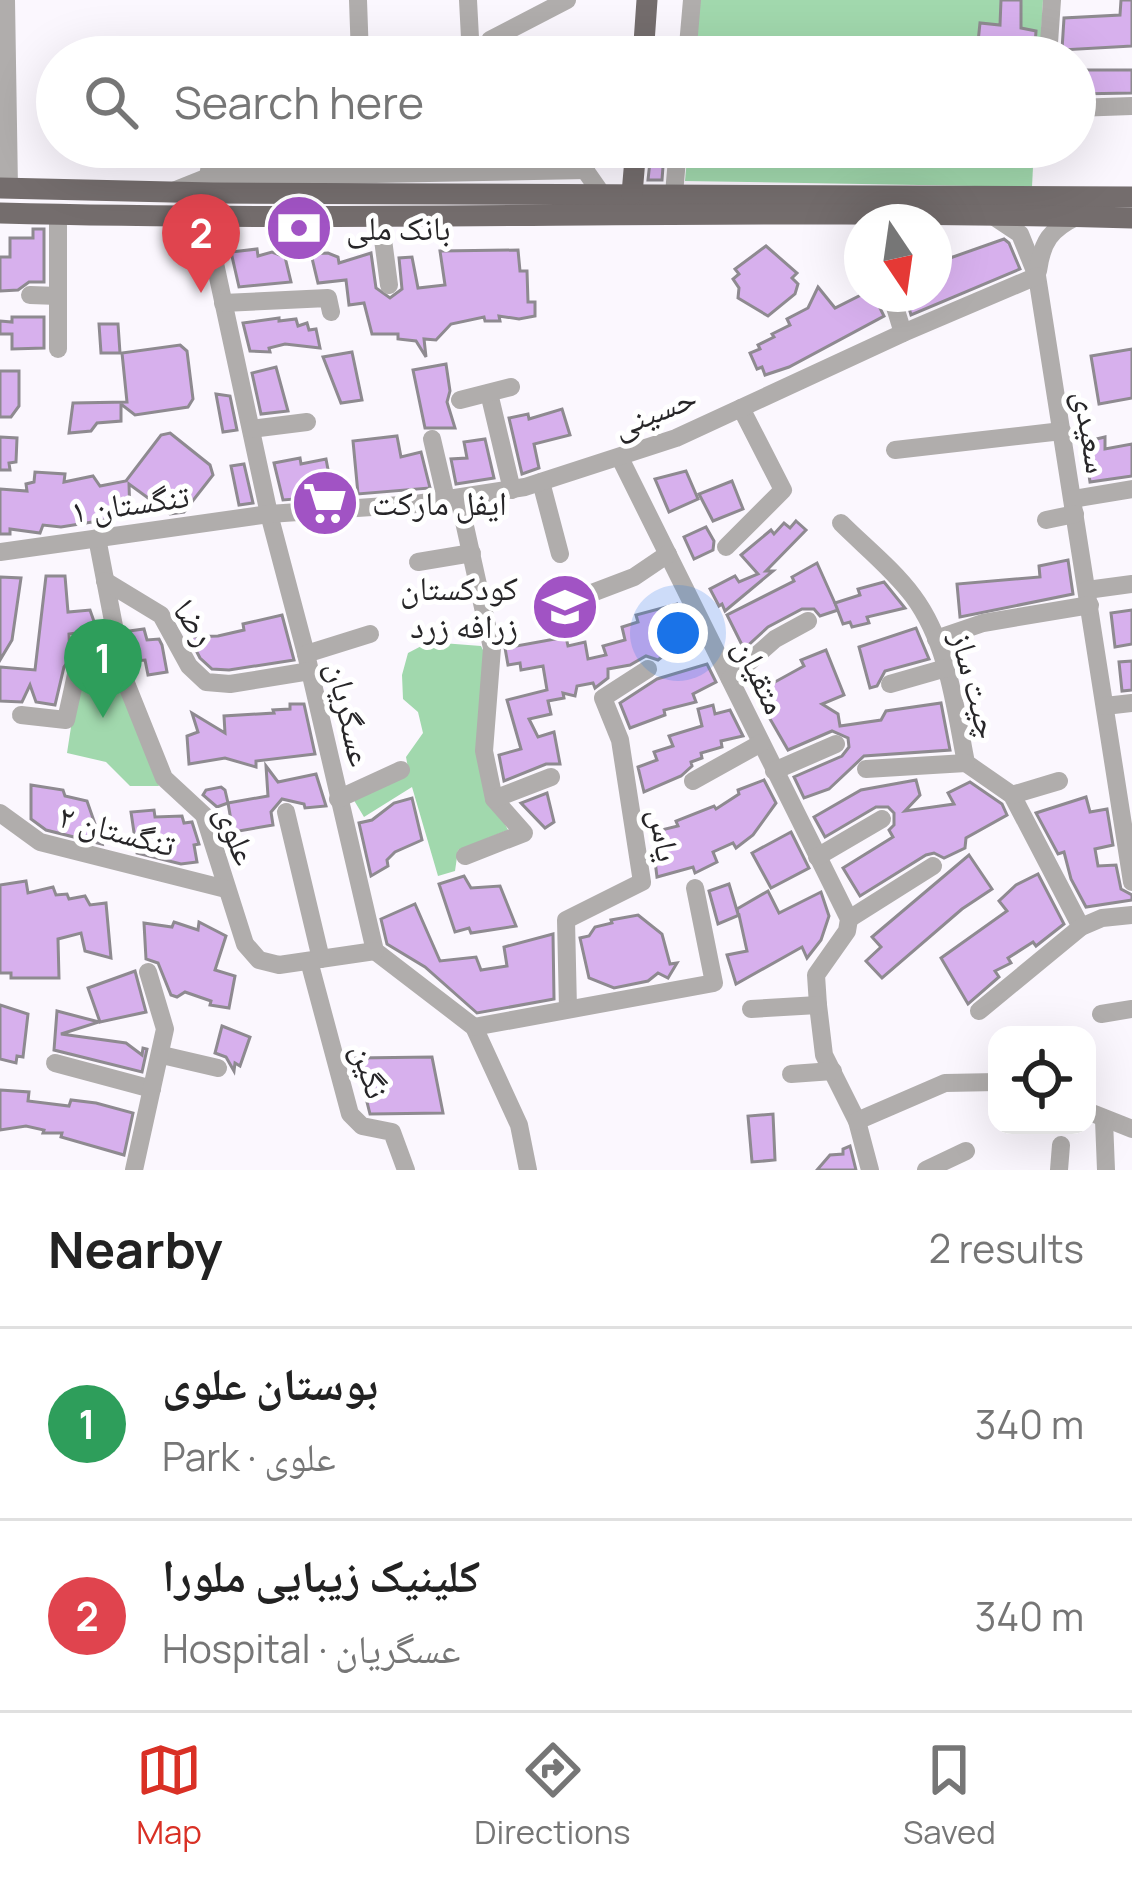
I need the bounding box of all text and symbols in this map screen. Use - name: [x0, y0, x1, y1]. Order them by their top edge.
- search box: [36, 36, 1096, 168]
- icon: search: [78, 69, 144, 135]
- text: Search here: [174, 71, 424, 133]
- bank icon: بانک ملی: [264, 193, 334, 263]
- pin: 2: [162, 194, 240, 293]
- north arrow: [844, 204, 952, 312]
- place label: بانک ملی: [346, 205, 451, 250]
- street label: حسینی: [605, 373, 703, 448]
- street label: سعیدی: [1064, 387, 1121, 477]
- supermarket icon: ایفل مارکت: [290, 468, 360, 538]
- street label: تنگستان ۱: [68, 472, 192, 533]
- place label: ایفل مارکت: [372, 480, 507, 525]
- place label: کودکستان زرافه زرد: [400, 565, 518, 648]
- school or university icon: کودکستان زرافه زرد: [530, 572, 600, 642]
- street label: رضا: [163, 589, 227, 654]
- your location: [648, 603, 708, 663]
- pin: 1: [64, 619, 142, 718]
- street label: چیت ساز: [940, 625, 1012, 743]
- street label: متقیان: [724, 630, 799, 721]
- street label: عسگریان: [317, 657, 384, 771]
- street label: تنگستان ۲: [54, 792, 181, 867]
- street label: علوی: [206, 798, 269, 871]
- street label: یاس: [639, 805, 692, 865]
- map controls: [988, 1026, 1096, 1134]
- button: locate: [988, 1026, 1096, 1134]
- street label: نگین: [342, 1038, 401, 1104]
- text: Nearby: [48, 1214, 223, 1283]
- text: 2 results: [929, 1221, 1084, 1275]
- text: بوستان علوی: [162, 1352, 378, 1414]
- text: 1: [78, 1397, 96, 1451]
- text: 340 m: [975, 1397, 1084, 1451]
- text: Park · علوی: [162, 1429, 336, 1483]
- text: کلینیک زیبایی ملورا: [162, 1544, 480, 1606]
- text: 2: [75, 1589, 99, 1643]
- text: 340 m: [975, 1589, 1084, 1643]
- text: Hospital · عسگریان: [162, 1621, 460, 1675]
- tab: Map: [136, 1737, 202, 1854]
- tab: Directions: [474, 1737, 631, 1854]
- tab: Saved: [903, 1737, 996, 1854]

